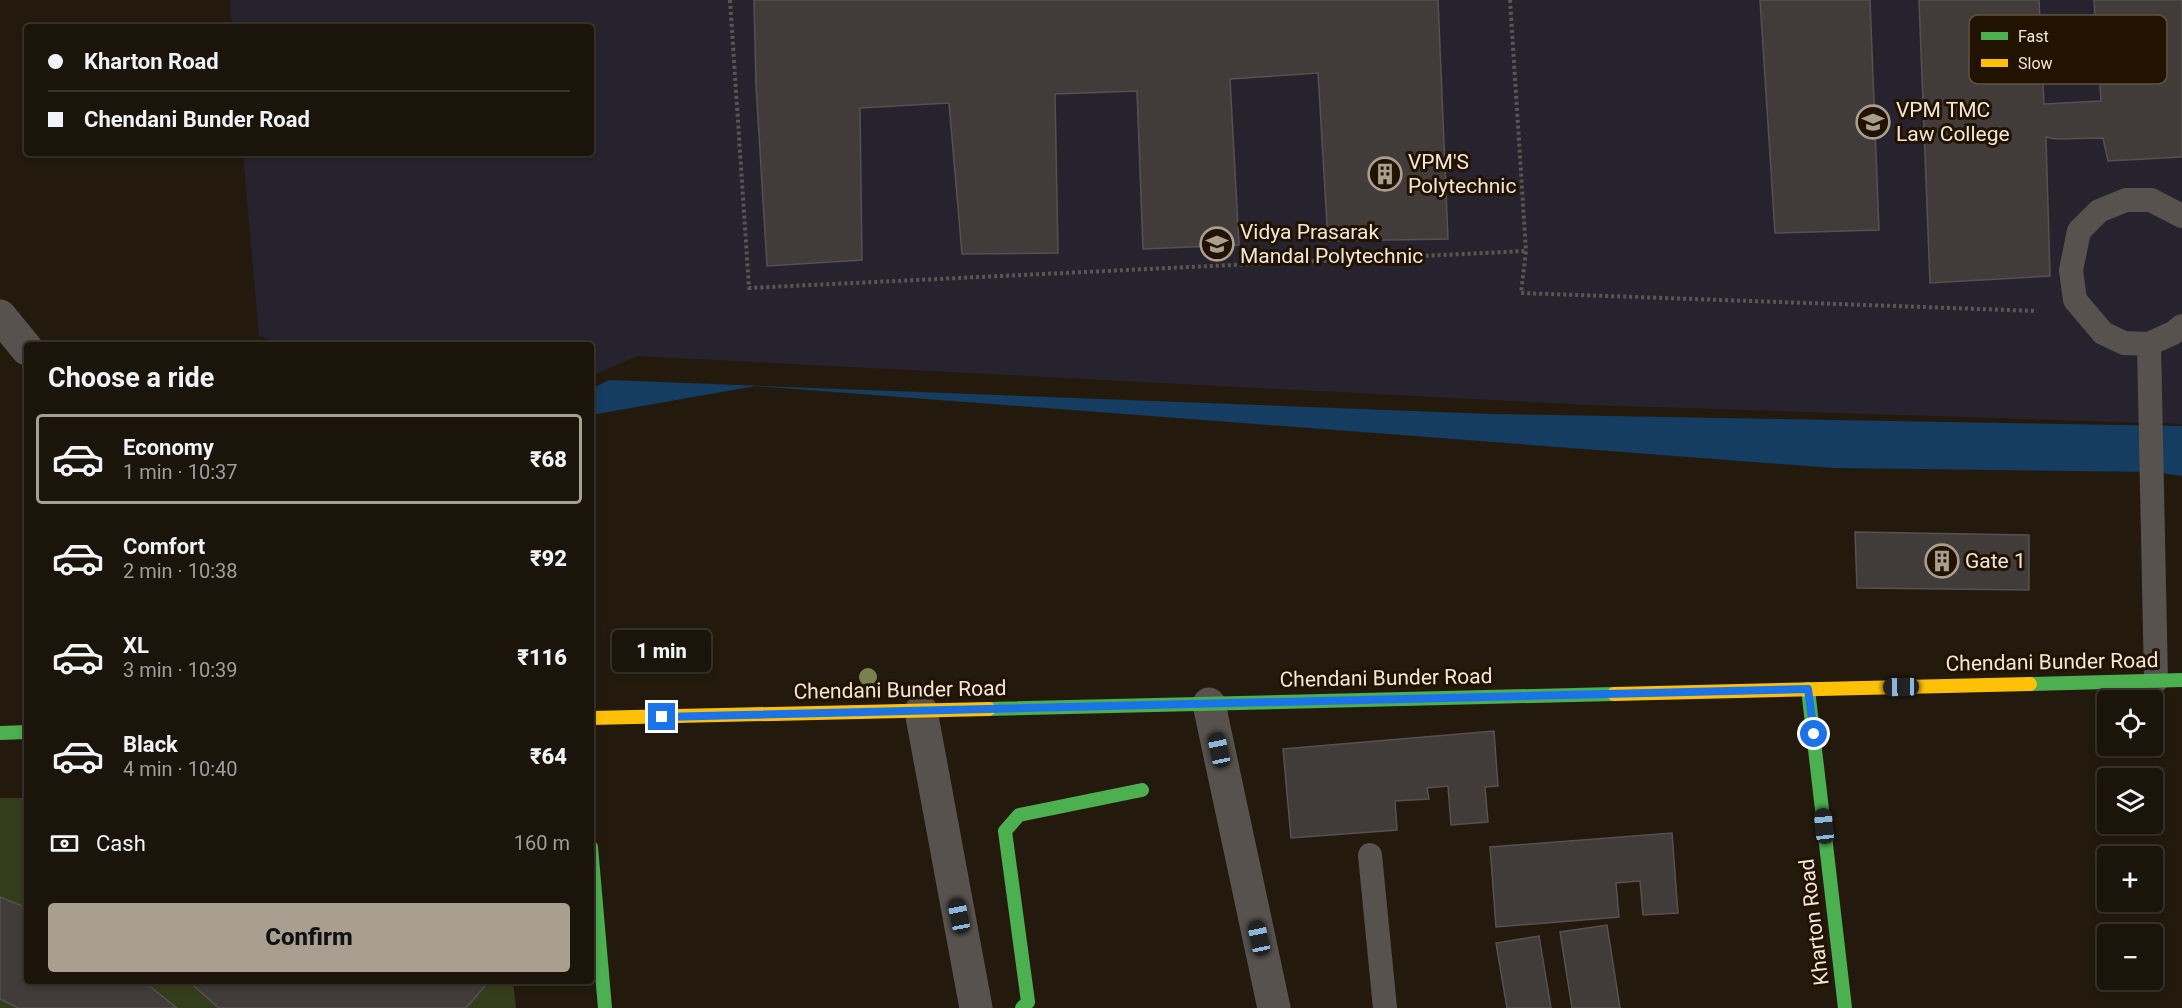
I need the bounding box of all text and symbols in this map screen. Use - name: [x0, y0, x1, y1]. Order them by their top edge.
- legend: [1969, 15, 2167, 84]
- text: Fast: [2018, 27, 2049, 46]
- text: Kharton Road: [84, 49, 219, 74]
- text: Slow: [2018, 54, 2053, 73]
- place label: VPM TMC Law College: [1896, 98, 2010, 146]
- school or university icon: VPM TMC Law College: [1855, 104, 1891, 140]
- text: Chendani Bunder Road: [84, 107, 310, 132]
- place label: VPM'S Polytechnic: [1408, 150, 1516, 198]
- building icon: VPM'S Polytechnic: [1367, 156, 1403, 192]
- place label: Vidya Prasarak Mandal Polytechnic: [1240, 220, 1423, 268]
- school or university icon: Vidya Prasarak Mandal Polytechnic: [1199, 226, 1235, 262]
- text: Choose a ride: [48, 362, 214, 394]
- icon: car: [51, 432, 105, 486]
- text: Economy: [123, 435, 214, 460]
- text: ₹68: [530, 447, 567, 472]
- text: 1 min · 10:37: [123, 460, 238, 484]
- icon: car: [51, 531, 105, 585]
- text: Comfort: [123, 534, 205, 559]
- building icon: Gate 1: [1924, 543, 1960, 579]
- text: ₹92: [530, 546, 567, 571]
- place label: Gate 1: [1965, 549, 2026, 573]
- text: 2 min · 10:38: [123, 559, 238, 583]
- icon: car: [51, 630, 105, 684]
- callout: 1 min: [612, 630, 712, 672]
- text: XL: [123, 633, 149, 658]
- text: 1 min: [636, 639, 687, 663]
- text: ₹116: [517, 645, 567, 670]
- street label: Chendani Bunder Road: [1945, 648, 2159, 676]
- text: 3 min · 10:39: [123, 658, 238, 682]
- street label: Chendani Bunder Road: [1279, 664, 1493, 692]
- street label: Chendani Bunder Road: [793, 676, 1007, 704]
- car: [1883, 678, 1919, 696]
- map controls: [2097, 690, 2163, 990]
- button: locate: [2097, 690, 2163, 756]
- route end: [648, 703, 675, 730]
- route start: [1800, 720, 1827, 747]
- icon: car: [51, 729, 105, 783]
- car: [1206, 731, 1232, 769]
- text: Black: [123, 732, 178, 757]
- text: ₹64: [530, 744, 567, 769]
- text: 4 min · 10:40: [123, 757, 238, 781]
- button: layers: [2097, 768, 2163, 834]
- car: [1813, 807, 1835, 845]
- icon: cash: [48, 827, 81, 860]
- text: Cash: [96, 831, 146, 856]
- text: 160 m: [514, 831, 570, 855]
- button: +: [2097, 846, 2163, 912]
- street label: Kharton Road: [1794, 857, 1834, 987]
- car: [947, 897, 971, 935]
- button: Confirm: [48, 903, 570, 972]
- car: [1246, 919, 1272, 957]
- button: −: [2097, 924, 2163, 990]

